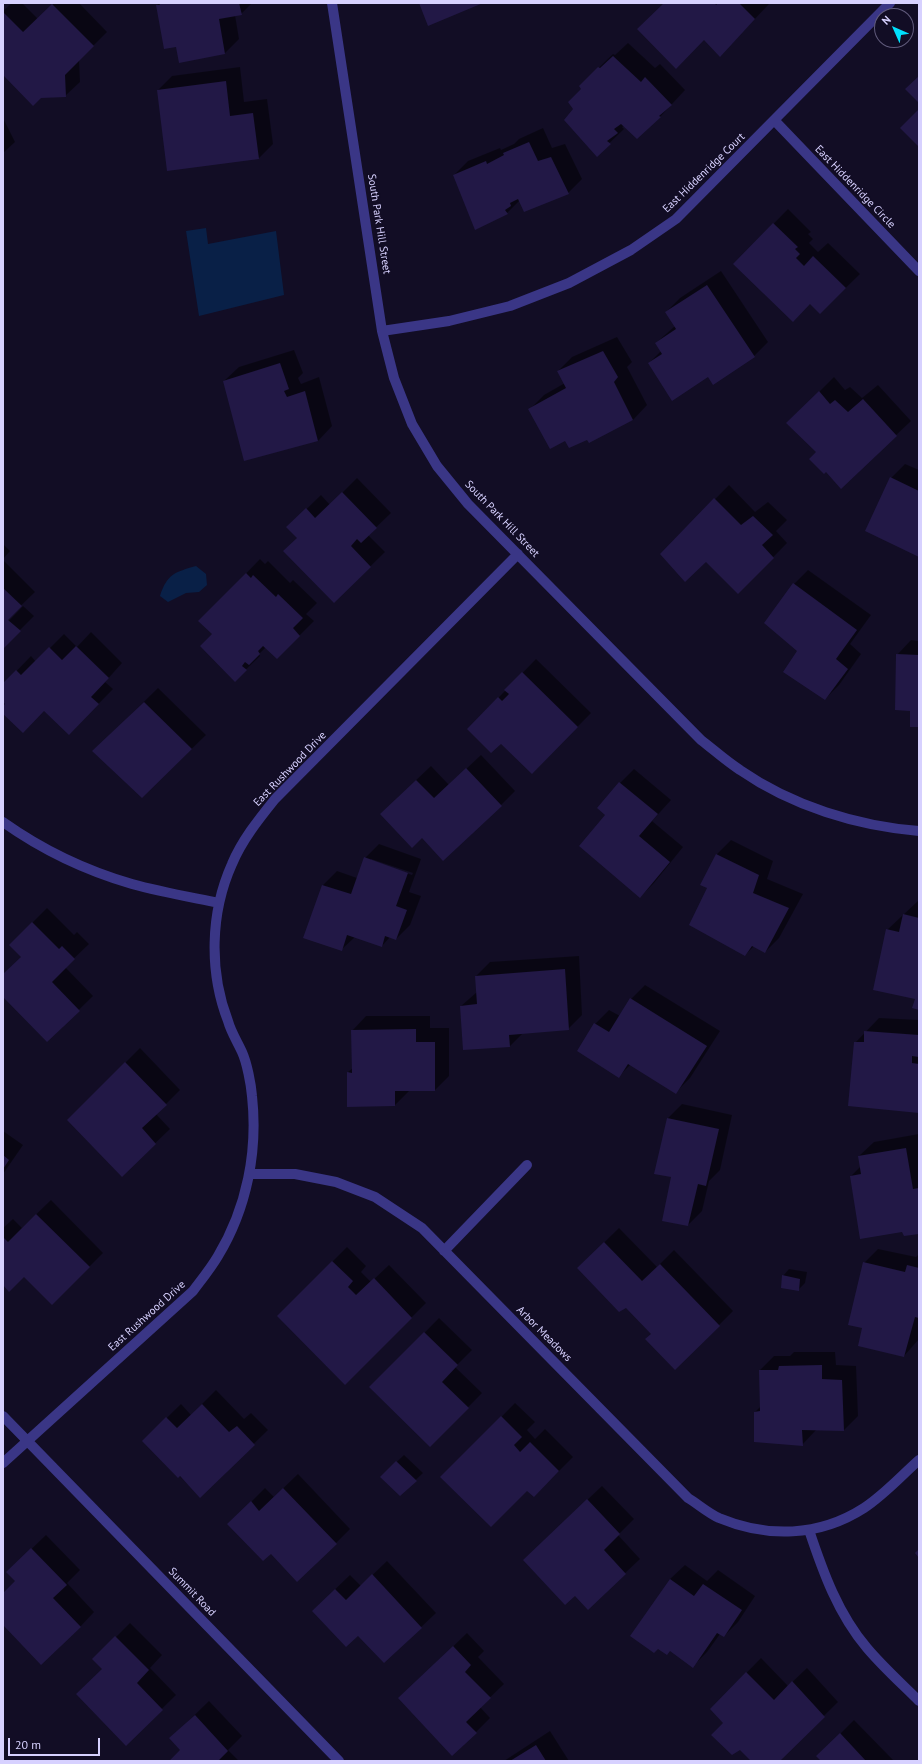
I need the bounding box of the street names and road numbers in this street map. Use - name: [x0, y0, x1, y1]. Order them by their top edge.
- street label: East Hiddenridge Court: [660, 130, 748, 216]
- street label: East Hiddenridge Circle: [812, 143, 898, 231]
- street label: South Park Hill Street: [365, 173, 393, 275]
- street label: South Park Hill Street: [462, 478, 542, 560]
- street label: East Rushwood Drive: [251, 729, 329, 809]
- street label: East Rushwood Drive: [106, 1278, 188, 1354]
- street label: Arbor Meadows: [514, 1304, 574, 1364]
- street label: Summit Road: [166, 1565, 218, 1619]

